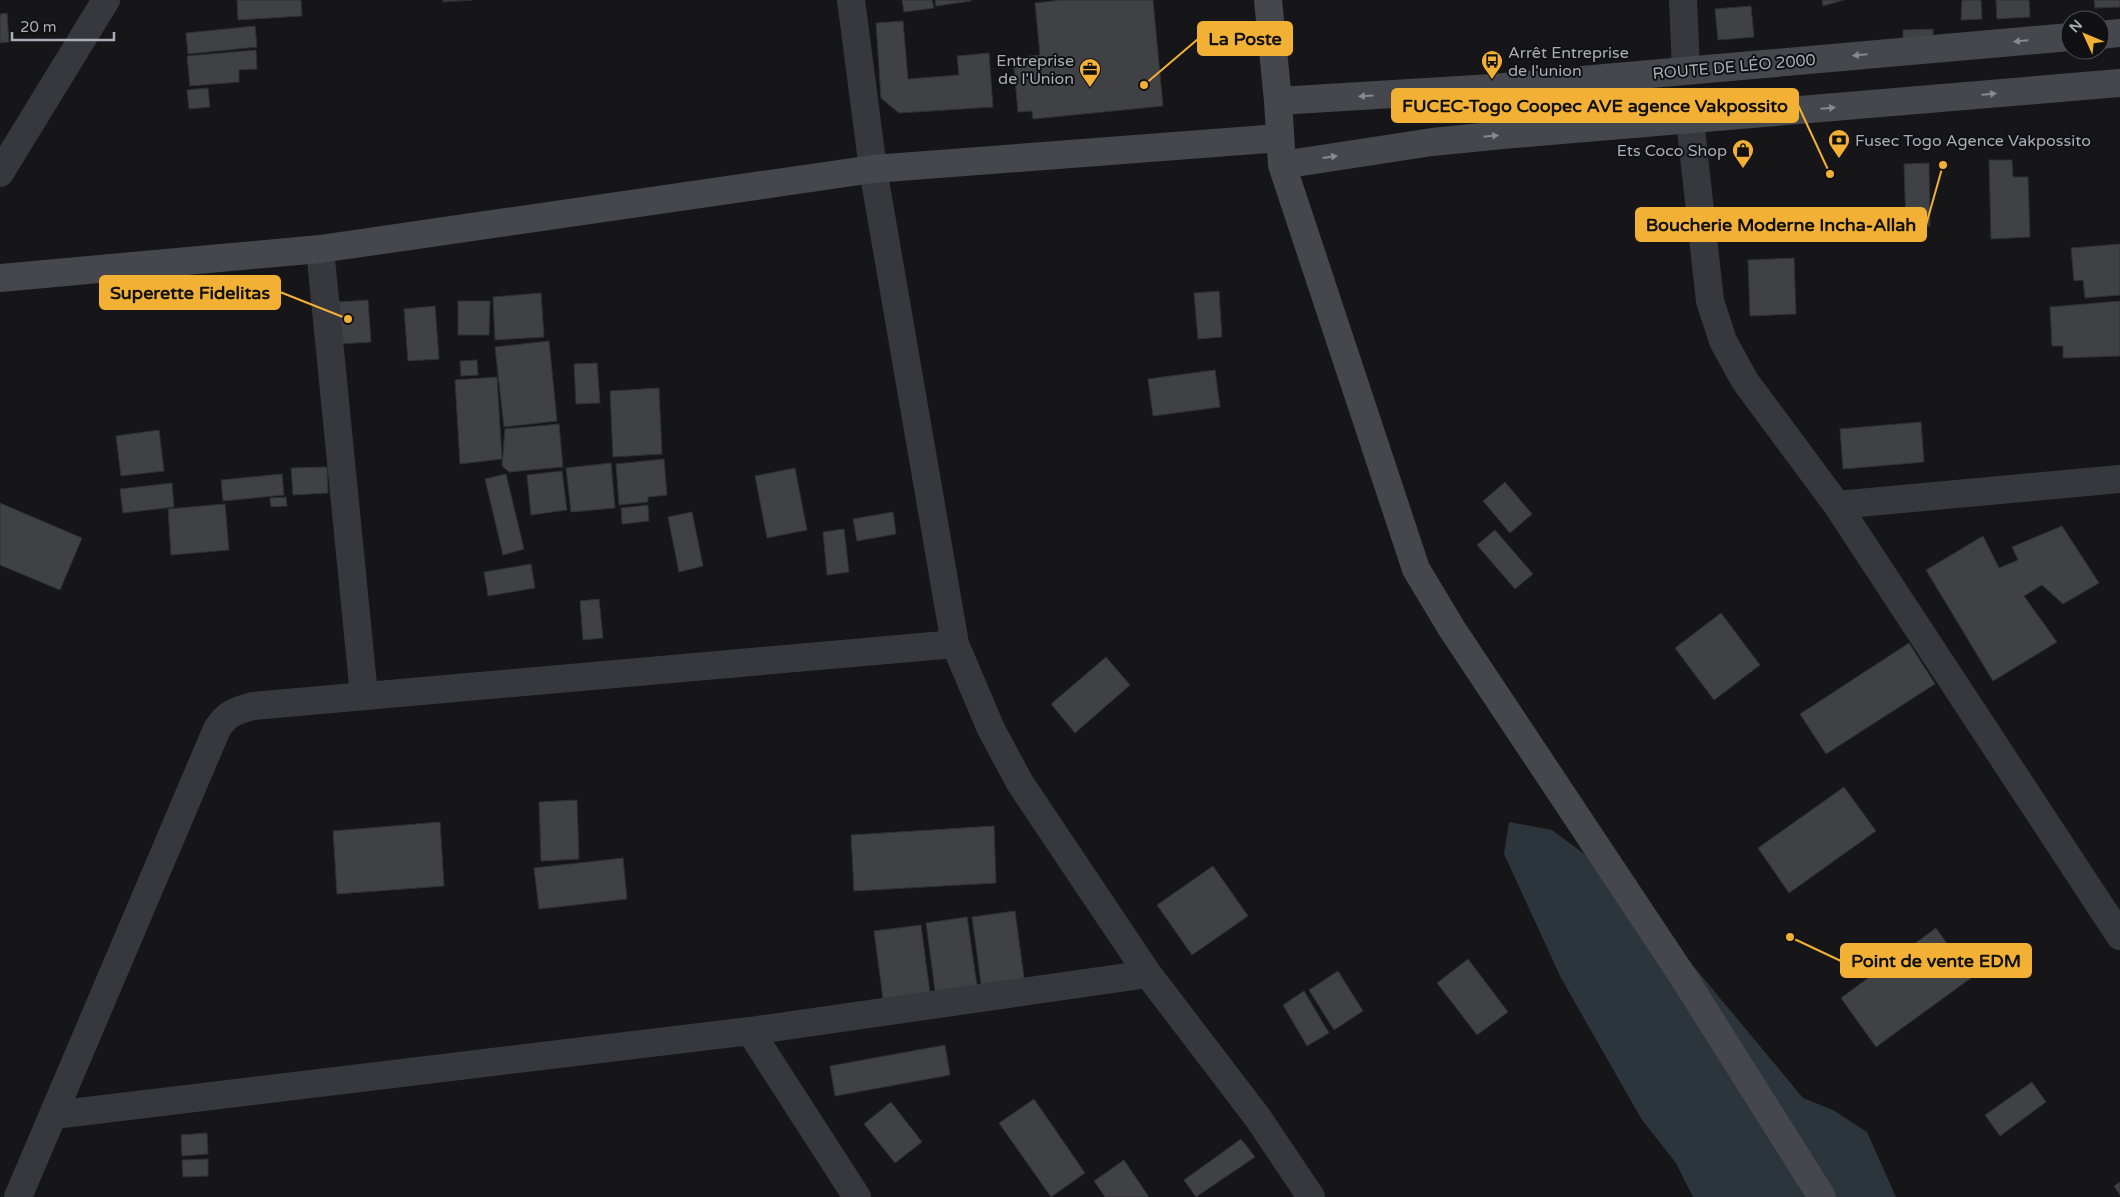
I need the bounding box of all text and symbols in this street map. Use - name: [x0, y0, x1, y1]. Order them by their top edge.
- scale bar: [12, 10, 115, 42]
- north arrow: [2060, 10, 2110, 60]
- text: N: [2066, 16, 2086, 36]
- text: 20 m: [20, 18, 57, 36]
- callout: La Poste: [1198, 22, 1292, 55]
- text: La Poste: [1208, 28, 1282, 50]
- one-way arrow: [2013, 38, 2029, 46]
- place label: Arrêt Entreprise de l'union: [1508, 43, 1629, 81]
- bus stop icon: Arrêt Entreprise de l'union: [1480, 49, 1504, 80]
- street label: ROUTE DE LÉO 2000: [1652, 50, 1816, 84]
- place label: Entreprise de l'Union: [996, 51, 1074, 89]
- one-way arrow: [1851, 52, 1867, 60]
- office icon: Entreprise de l'Union: [1078, 57, 1102, 88]
- callout: FUCEC-Togo Coopec AVE agence Vakpossito: [1392, 89, 1798, 122]
- one-way arrow: [1982, 90, 1998, 98]
- one-way arrow: [1358, 93, 1374, 101]
- text: FUCEC-Togo Coopec AVE agence Vakpossito: [1402, 95, 1788, 117]
- one-way arrow: [1820, 104, 1836, 112]
- bank icon: Fusec Togo Agence Vakpossito: [1827, 128, 1851, 159]
- place label: Fusec Togo Agence Vakpossito: [1855, 131, 2091, 151]
- one-way arrow: [1484, 132, 1500, 140]
- shop icon: Ets Coco Shop: [1731, 138, 1755, 169]
- place label: Ets Coco Shop: [1617, 141, 1727, 161]
- one-way arrow: [1323, 153, 1339, 161]
- callout: Boucherie Moderne Incha-Allah: [1636, 208, 1926, 241]
- text: Boucherie Moderne Incha-Allah: [1646, 214, 1916, 236]
- callout: Superette Fidelitas: [100, 276, 280, 309]
- text: Superette Fidelitas: [110, 282, 270, 304]
- callout: Point de vente EDM: [1841, 944, 2031, 977]
- text: Point de vente EDM: [1851, 950, 2021, 972]

